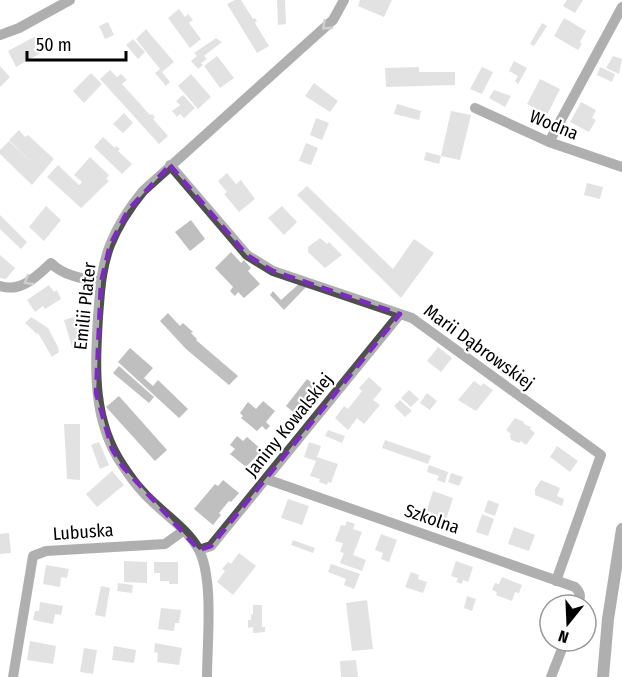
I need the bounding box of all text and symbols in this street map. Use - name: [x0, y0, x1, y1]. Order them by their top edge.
- one-way arrow: [322, 19, 332, 30]
- scale bar: [27, 24, 126, 62]
- text: 50 m: [36, 34, 72, 56]
- street label: Wodna: [526, 105, 582, 145]
- street label: Emilii Plater: [69, 260, 101, 351]
- one-way arrow: [24, 274, 34, 285]
- street label: Marii Dąbrowskiej: [420, 300, 538, 394]
- street label: Janiny Kowalskiej: [240, 369, 338, 481]
- street label: Szkolna: [402, 499, 463, 539]
- street label: Lubuska: [52, 519, 114, 545]
- north arrow: [538, 593, 598, 653]
- text: N: [556, 626, 571, 647]

